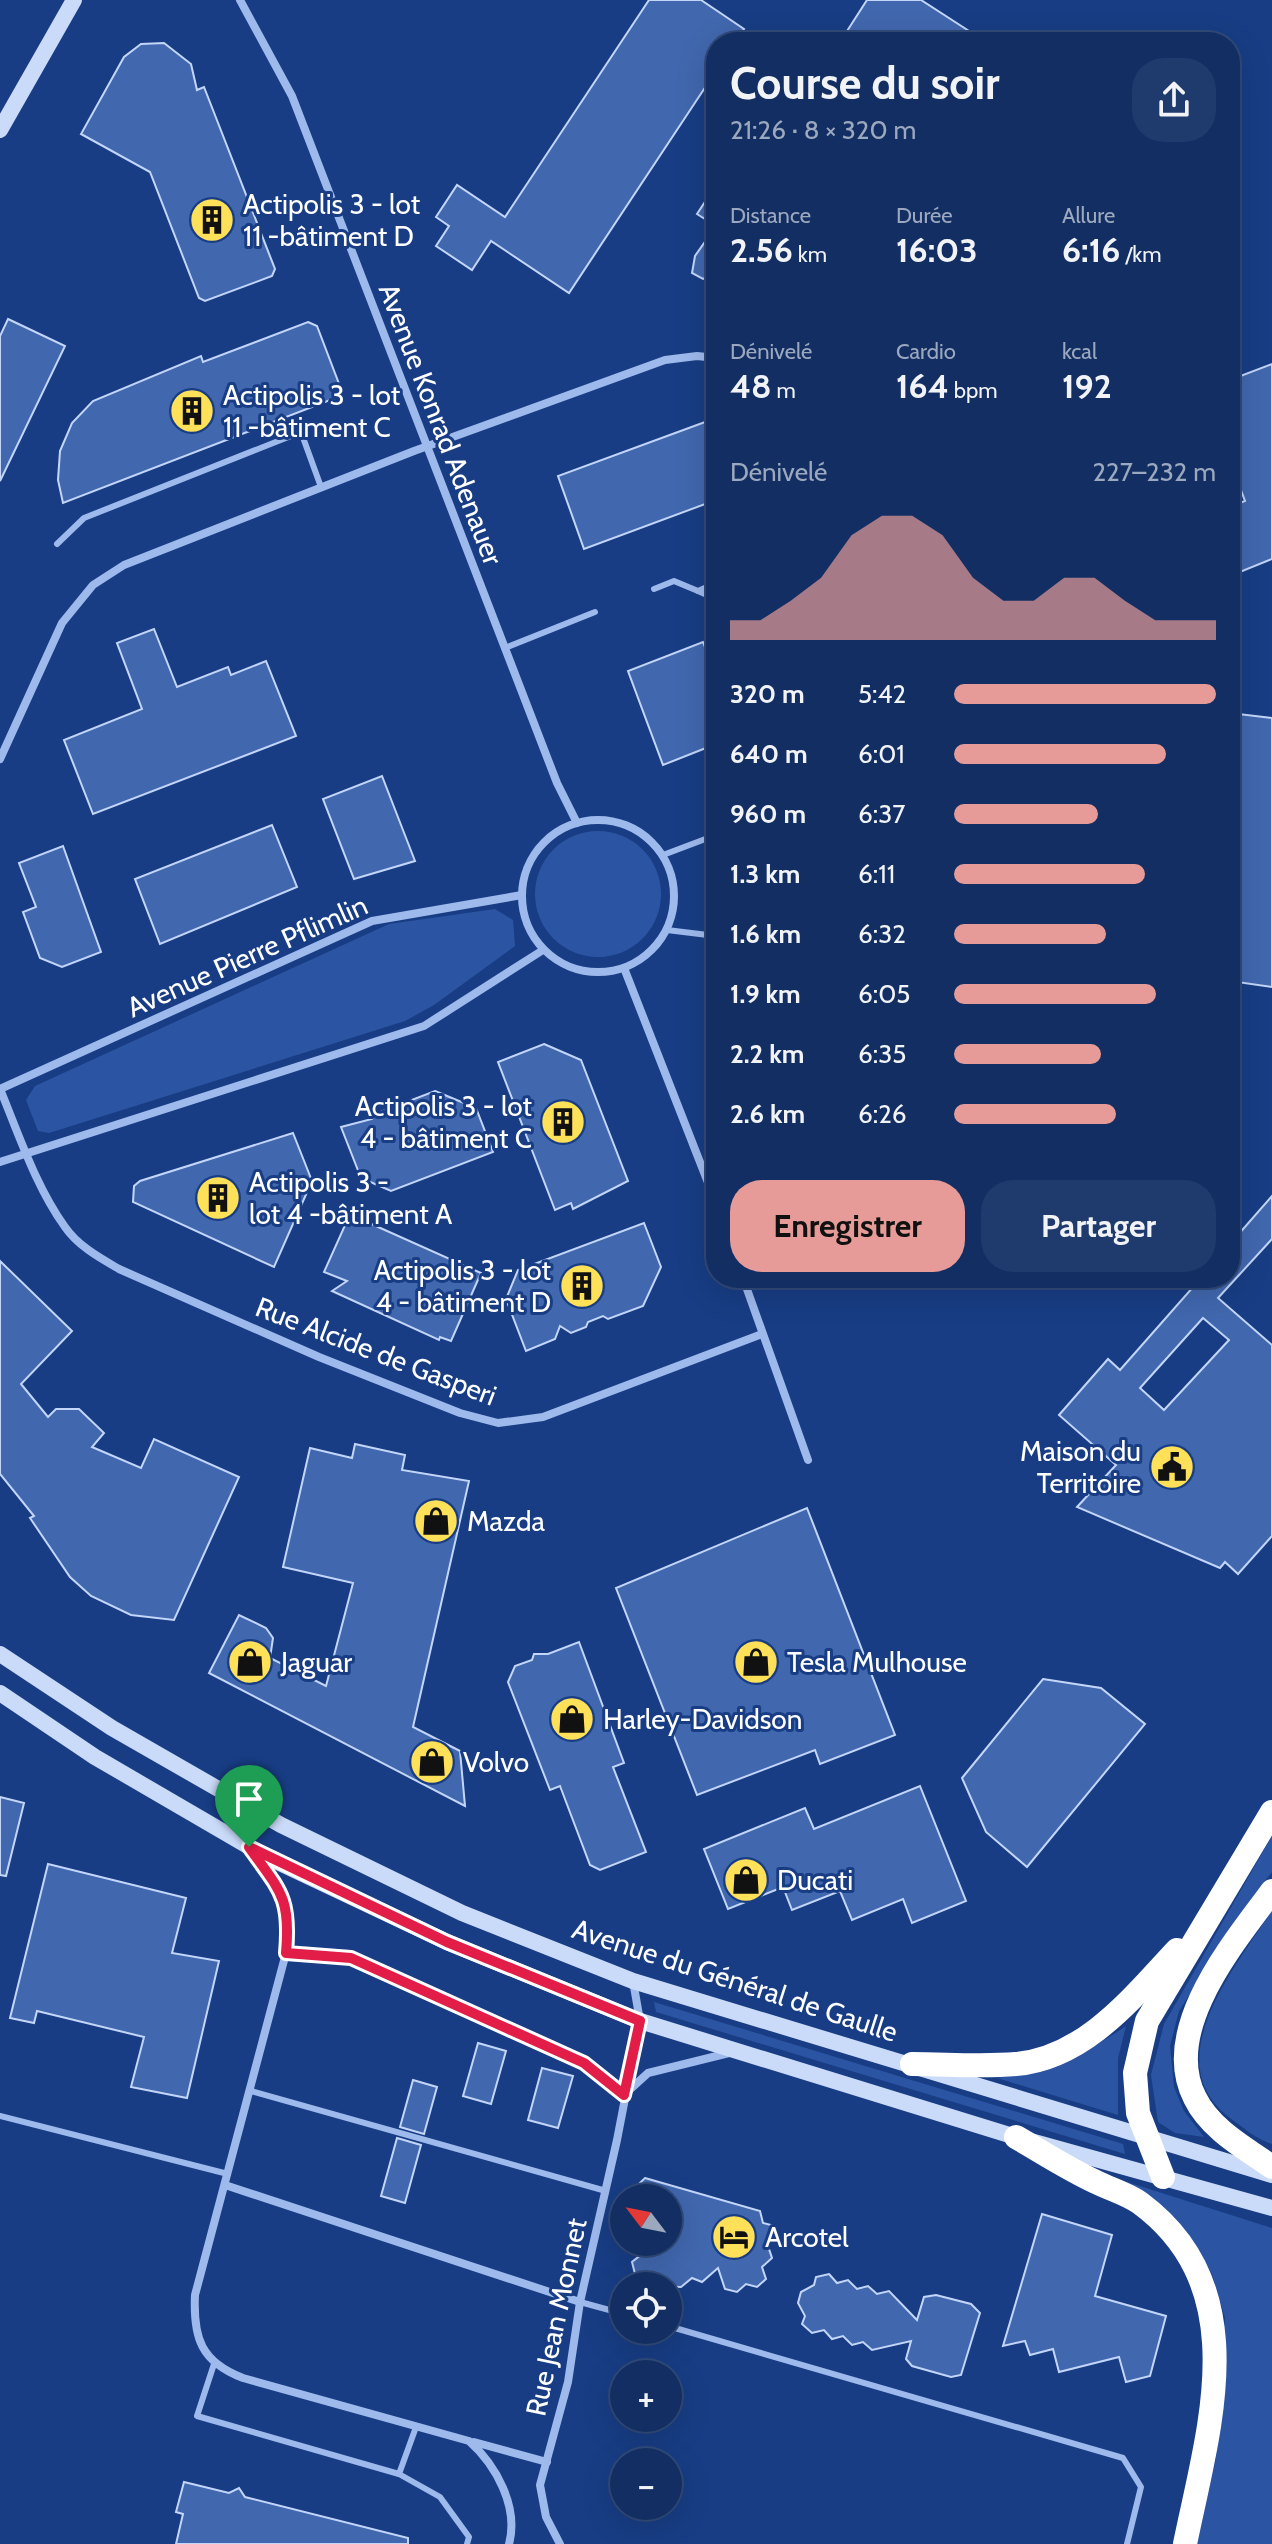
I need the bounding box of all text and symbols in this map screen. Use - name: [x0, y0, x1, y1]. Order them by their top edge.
- text: Course du soir: [730, 57, 1000, 110]
- button: share: [1132, 58, 1216, 142]
- text: 21:26 · 8 × 320 m: [730, 114, 916, 146]
- place label: Actipolis 3 - lot 11 -bâtiment D: [243, 187, 420, 253]
- building icon: Actipolis 3 - lot 11 -bâtiment D: [188, 196, 236, 244]
- text: Distance: [730, 202, 811, 229]
- text: Durée: [896, 202, 953, 229]
- text: Allure: [1062, 202, 1115, 229]
- text: 2.56: [730, 229, 793, 271]
- text: 16:03: [896, 229, 978, 271]
- text: 6:16: [1062, 229, 1120, 271]
- text: km: [793, 241, 827, 268]
- text: /km: [1120, 241, 1162, 268]
- street label: Avenue Konrad Adenauer: [372, 278, 510, 570]
- text: Dénivelé: [730, 338, 812, 365]
- text: Cardio: [896, 338, 956, 365]
- text: kcal: [1062, 338, 1097, 365]
- text: 48: [730, 365, 772, 407]
- text: 164: [896, 365, 949, 407]
- text: 192: [1062, 365, 1112, 407]
- text: m: [772, 377, 796, 404]
- text: bpm: [949, 377, 998, 404]
- place label: Actipolis 3 - lot 11 -bâtiment C: [223, 378, 400, 444]
- building icon: Actipolis 3 - lot 11 -bâtiment C: [168, 387, 216, 435]
- text: Dénivelé: [730, 456, 827, 488]
- text: 227–232 m: [1092, 456, 1216, 488]
- text: 320 m: [730, 678, 805, 710]
- text: 5:42: [858, 678, 906, 710]
- text: 640 m: [730, 738, 808, 770]
- text: 6:01: [858, 738, 905, 770]
- text: 960 m: [730, 798, 806, 830]
- text: 6:37: [858, 798, 905, 830]
- text: 1.3 km: [730, 858, 800, 890]
- text: 6:11: [858, 858, 895, 890]
- street label: Avenue Pierre Pflimlin: [121, 888, 373, 1024]
- text: 1.6 km: [730, 918, 801, 950]
- text: 6:32: [858, 918, 906, 950]
- text: 1.9 km: [730, 978, 801, 1010]
- text: 6:05: [858, 978, 910, 1010]
- text: 2.2 km: [730, 1038, 804, 1070]
- text: 6:35: [858, 1038, 906, 1070]
- place label: Actipolis 3 - lot 4 - bâtiment C: [355, 1089, 532, 1155]
- building icon: Actipolis 3 - lot 4 - bâtiment C: [539, 1098, 587, 1146]
- text: 2.6 km: [730, 1098, 805, 1130]
- text: 6:26: [858, 1098, 907, 1130]
- place label: Actipolis 3 - lot 4 -bâtiment A: [249, 1165, 453, 1231]
- building icon: Actipolis 3 - lot 4 -bâtiment A: [194, 1174, 242, 1222]
- button: Enregistrer: [730, 1180, 965, 1272]
- button: Partager: [981, 1180, 1216, 1272]
- place label: Actipolis 3 - lot 4 - bâtiment D: [374, 1253, 551, 1319]
- building icon: Actipolis 3 - lot 4 - bâtiment D: [558, 1262, 606, 1310]
- street label: Rue Alcide de Gasperi: [251, 1289, 501, 1413]
- place label: Maison du Territoire: [1020, 1434, 1141, 1500]
- public building icon: Maison du Territoire: [1148, 1443, 1196, 1491]
- shop icon: Mazda: [412, 1497, 460, 1545]
- place label: Mazda: [467, 1504, 545, 1538]
- shop icon: Jaguar: [226, 1638, 274, 1686]
- shop icon: Tesla Mulhouse: [732, 1638, 780, 1686]
- place label: Jaguar: [280, 1645, 352, 1679]
- place label: Tesla Mulhouse: [787, 1645, 967, 1679]
- shop icon: Harley-Davidson: [548, 1695, 596, 1743]
- place label: Harley-Davidson: [603, 1702, 802, 1736]
- shop icon: Volvo: [408, 1738, 456, 1786]
- place label: Volvo: [463, 1745, 529, 1779]
- pin: [215, 1765, 283, 1847]
- icon: arrive: [227, 1777, 271, 1821]
- shop icon: Ducati: [722, 1856, 770, 1904]
- place label: Ducati: [777, 1863, 853, 1897]
- street label: Avenue du Général de Gaulle: [568, 1911, 902, 2049]
- north arrow: [610, 2184, 682, 2256]
- map controls: [610, 2184, 682, 2520]
- hotel icon: Arcotel: [710, 2213, 758, 2261]
- street label: Rue Jean Monnet: [518, 2215, 594, 2419]
- place label: Arcotel: [765, 2220, 849, 2254]
- button: locate: [610, 2272, 682, 2344]
- button: +: [610, 2360, 682, 2432]
- button: −: [610, 2448, 682, 2520]

